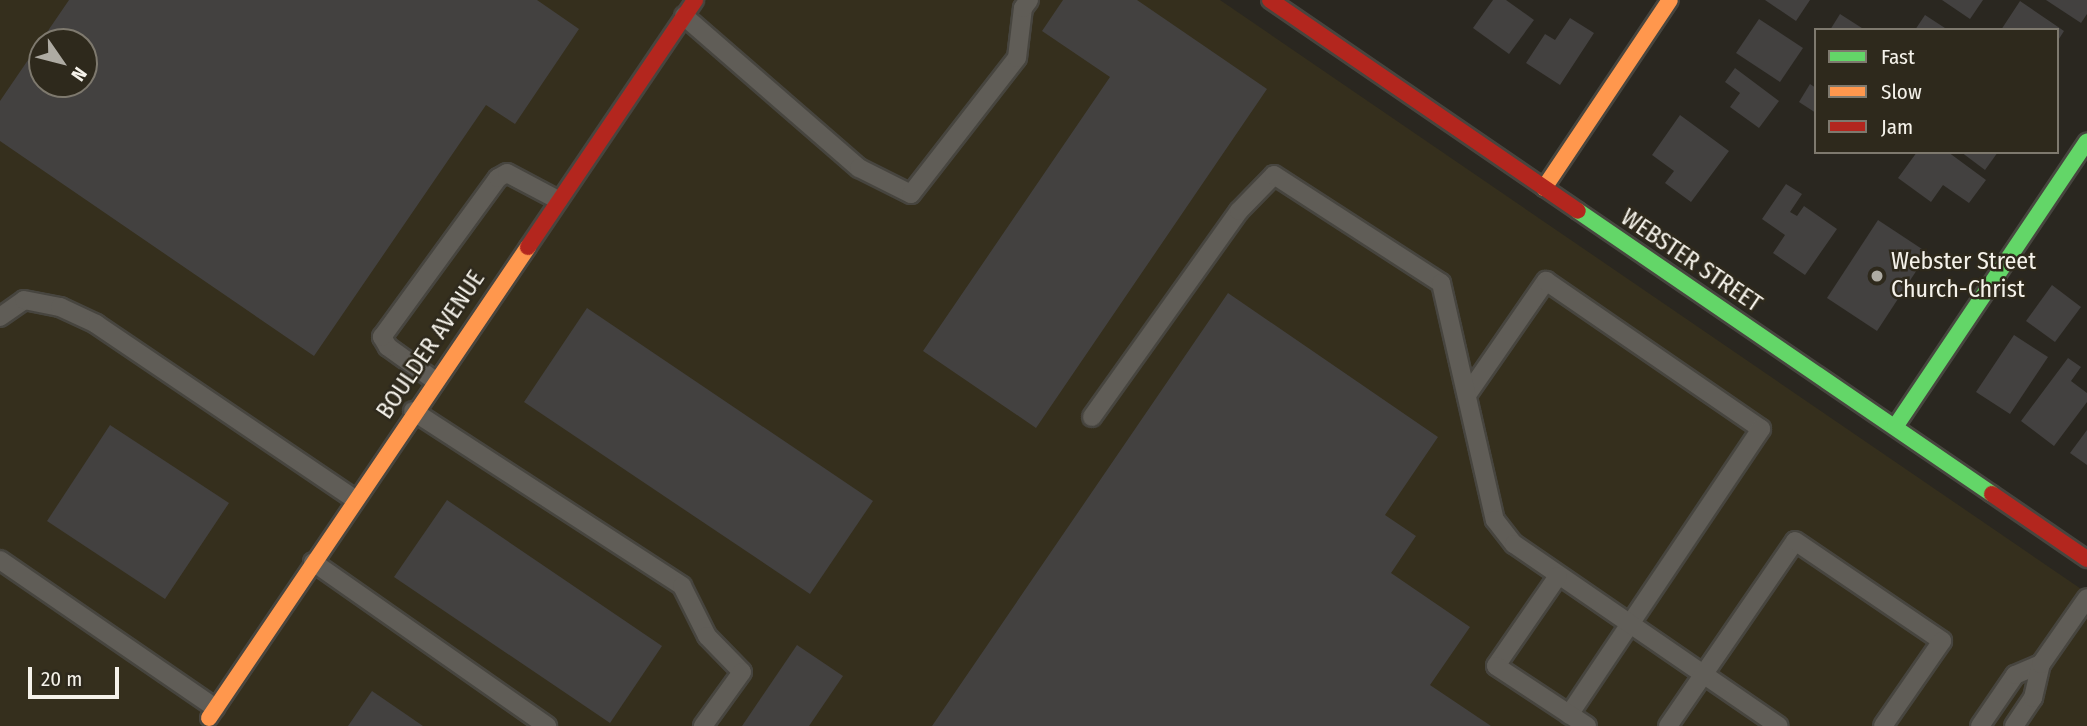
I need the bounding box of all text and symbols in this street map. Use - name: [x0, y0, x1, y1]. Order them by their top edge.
- north arrow: [28, 28, 98, 98]
- legend: [1814, 28, 2059, 154]
- text: Fast: [1881, 44, 1915, 70]
- text: N: [66, 63, 92, 85]
- text: Slow: [1881, 79, 1922, 105]
- text: Jam: [1881, 114, 1913, 140]
- street label: WEBSTER STREET: [1615, 203, 1767, 319]
- place label: Webster Street Church-Christ: [1891, 248, 2036, 304]
- street label: BOULDER AVENUE: [371, 265, 491, 425]
- marker: Webster Street Church-Christ: [1869, 268, 1885, 284]
- scale bar: [32, 652, 122, 696]
- text: 20 m: [41, 666, 82, 692]

